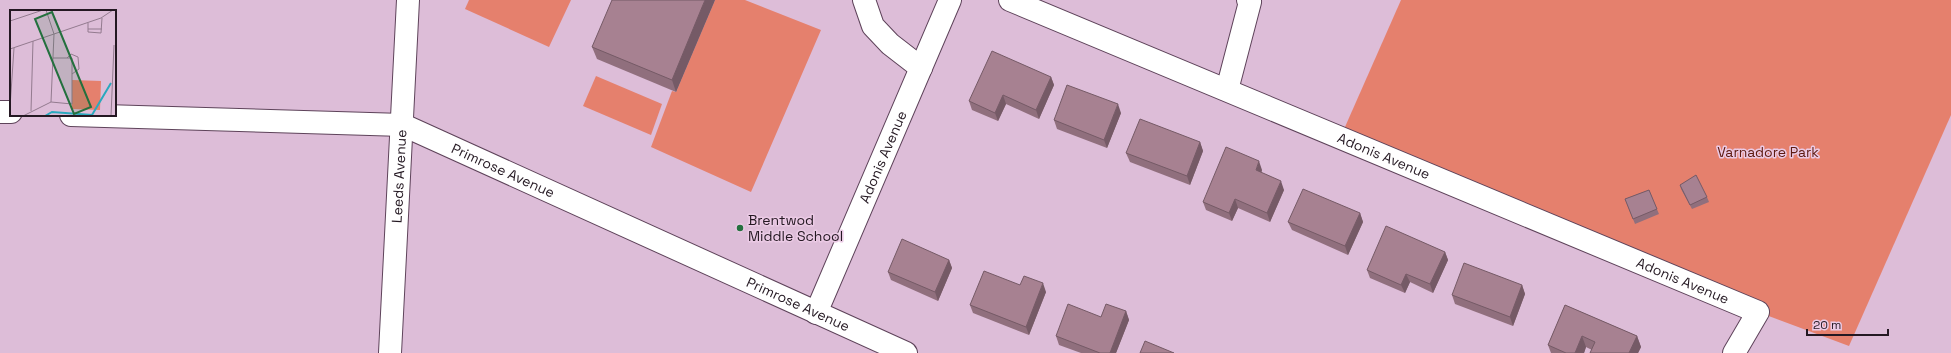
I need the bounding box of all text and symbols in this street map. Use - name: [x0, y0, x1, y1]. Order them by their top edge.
- inset map: [10, 10, 116, 116]
- street label: Adonis Avenue: [855, 108, 911, 206]
- street label: Leeds Avenue: [388, 129, 410, 223]
- street label: Adonis Avenue: [1335, 129, 1433, 183]
- street label: Primrose Avenue: [449, 139, 558, 202]
- park label: Varnadore Park: [1717, 143, 1819, 161]
- place label: Brentwod Middle School: [748, 211, 843, 245]
- marker: Brentwod Middle School: [735, 223, 745, 233]
- street label: Adonis Avenue: [1634, 253, 1732, 308]
- street label: Primrose Avenue: [744, 273, 853, 335]
- scale bar: [1807, 311, 1888, 337]
- text: 20 m: [1813, 317, 1841, 333]

